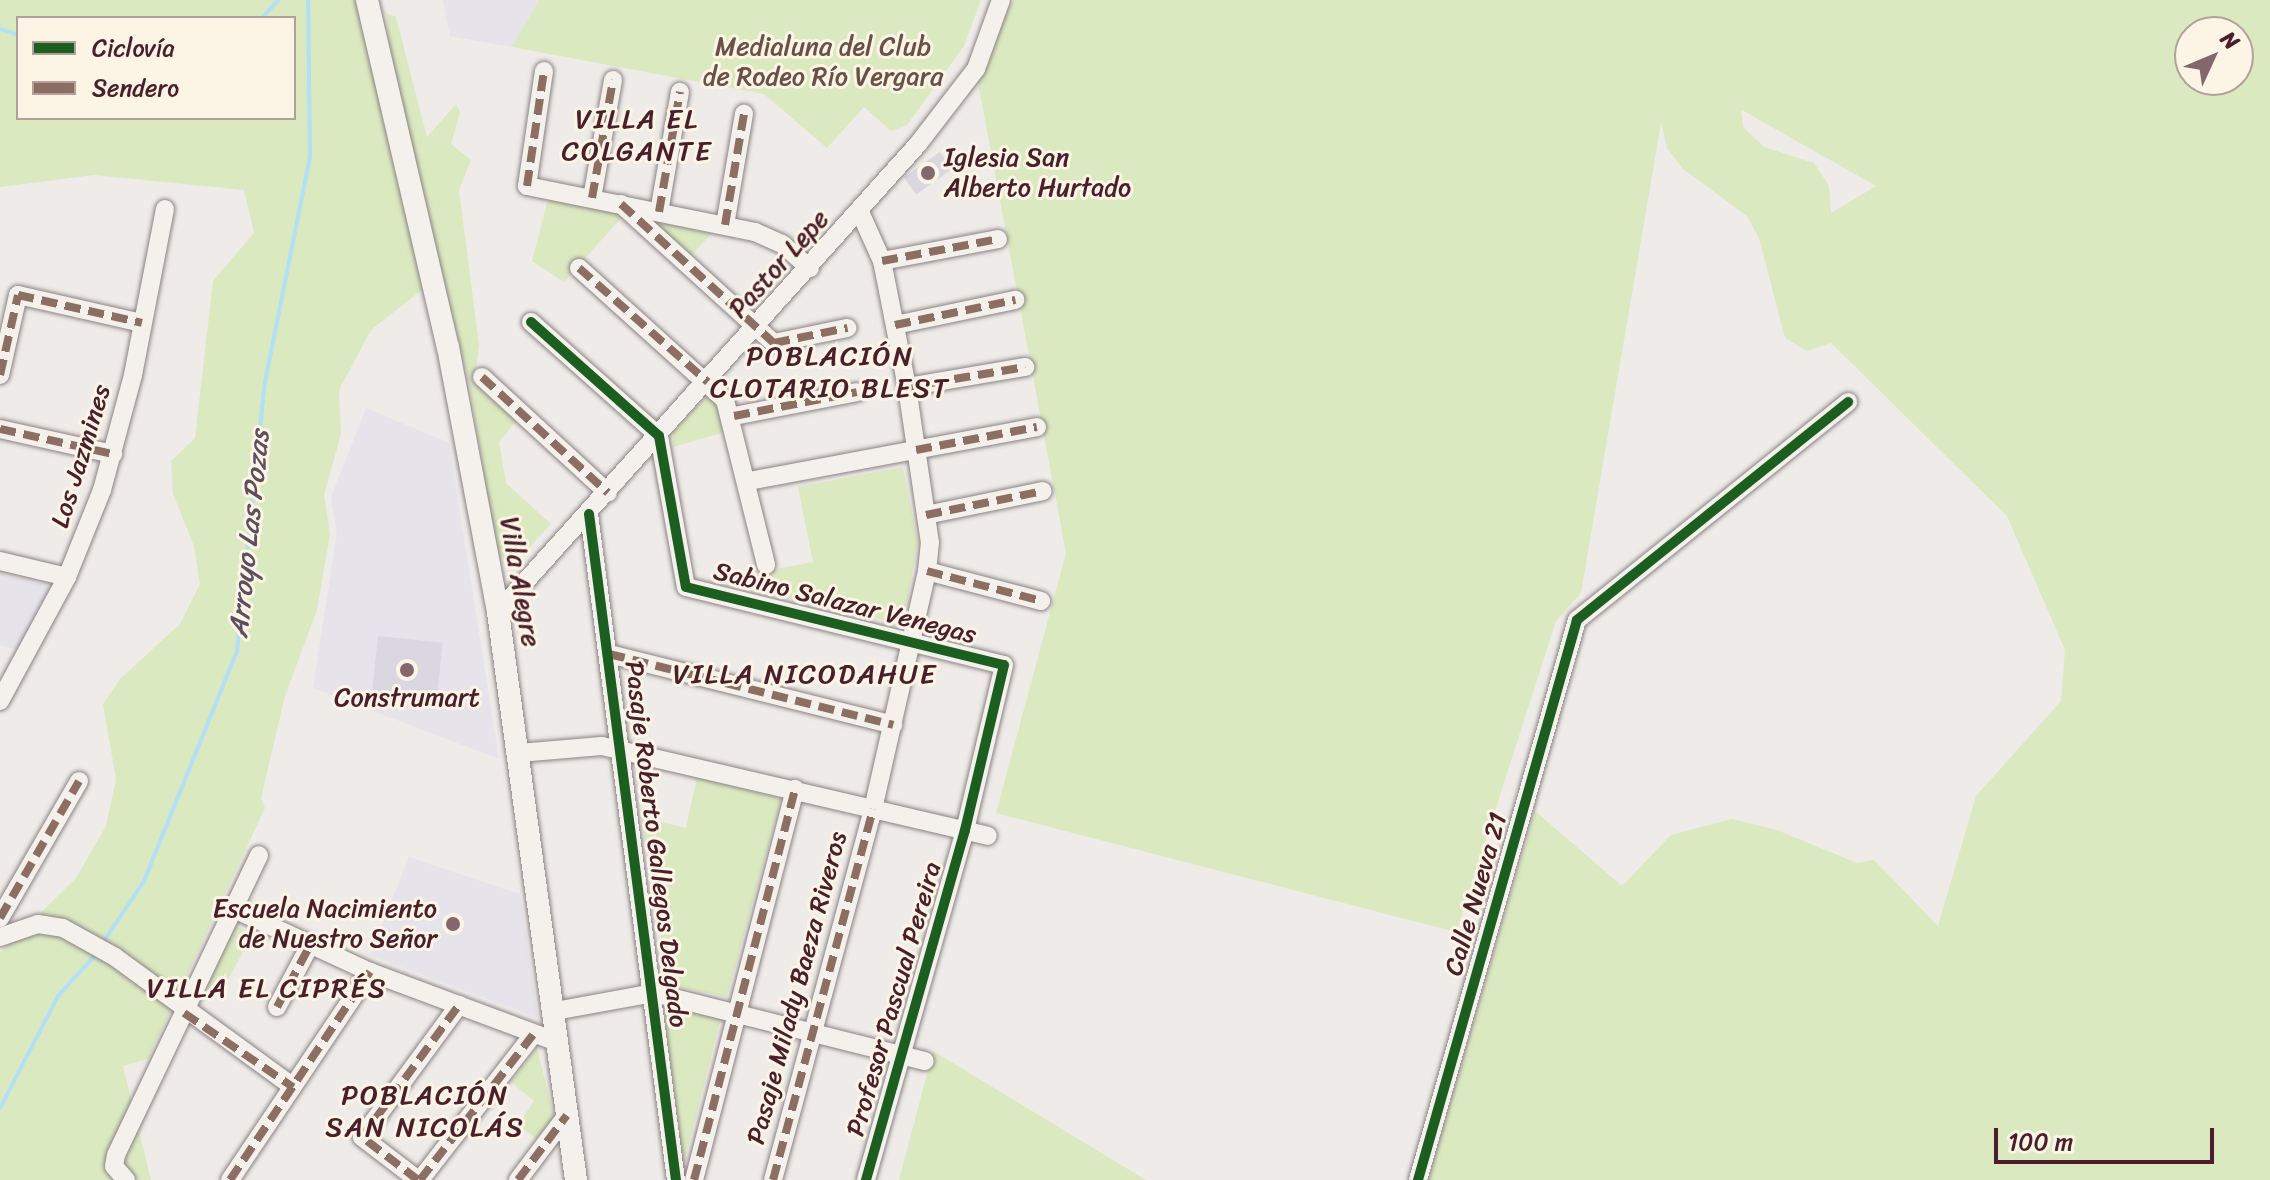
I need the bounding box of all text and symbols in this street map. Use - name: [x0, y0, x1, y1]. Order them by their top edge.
- legend: [16, 16, 296, 120]
- north arrow: [2174, 16, 2254, 96]
- text: N: [2211, 21, 2250, 59]
- text: Ciclovía: [92, 27, 174, 69]
- park label: Medialuna del Club de Rodeo Río Vergara: [703, 31, 943, 92]
- text: Sendero: [92, 67, 179, 109]
- district label: VILLA EL COLGANTE: [562, 102, 712, 168]
- place label: Iglesia San Alberto Hurtado: [944, 142, 1132, 204]
- marker: Iglesia San Alberto Hurtado: [919, 164, 937, 182]
- street label: Pastor Lepe: [722, 203, 836, 325]
- district label: POBLACIÓN CLOTARIO BLEST: [714, 339, 946, 405]
- street label: Los Jazmines: [45, 381, 117, 531]
- water label: Arroyo Las Pozas: [221, 428, 277, 640]
- street label: Villa Alegre: [493, 514, 547, 650]
- street label: Sabino Salazar Venegas: [711, 555, 979, 651]
- district label: VILLA NICODAHUE: [673, 657, 937, 691]
- street label: Pasaje Roberto Gallegos Delgado: [618, 658, 694, 1030]
- marker: Construmart: [398, 661, 416, 679]
- place label: Construmart: [334, 682, 480, 714]
- street label: Calle Nueva 21: [1438, 809, 1514, 979]
- street label: Pasaje Milady Baeza Riveros: [740, 829, 854, 1147]
- street label: Profesor Pascual Pereira: [840, 858, 948, 1140]
- place label: Escuela Nacimiento de Nuestro Señor: [213, 893, 437, 954]
- marker: Escuela Nacimiento de Nuestro Señor: [444, 915, 462, 933]
- district label: VILLA EL CIPRÉS: [147, 971, 387, 1005]
- district label: POBLACIÓN SAN NICOLÁS: [325, 1078, 525, 1144]
- scale bar: [1998, 1112, 2218, 1162]
- text: 100 m: [2008, 1121, 2073, 1163]

